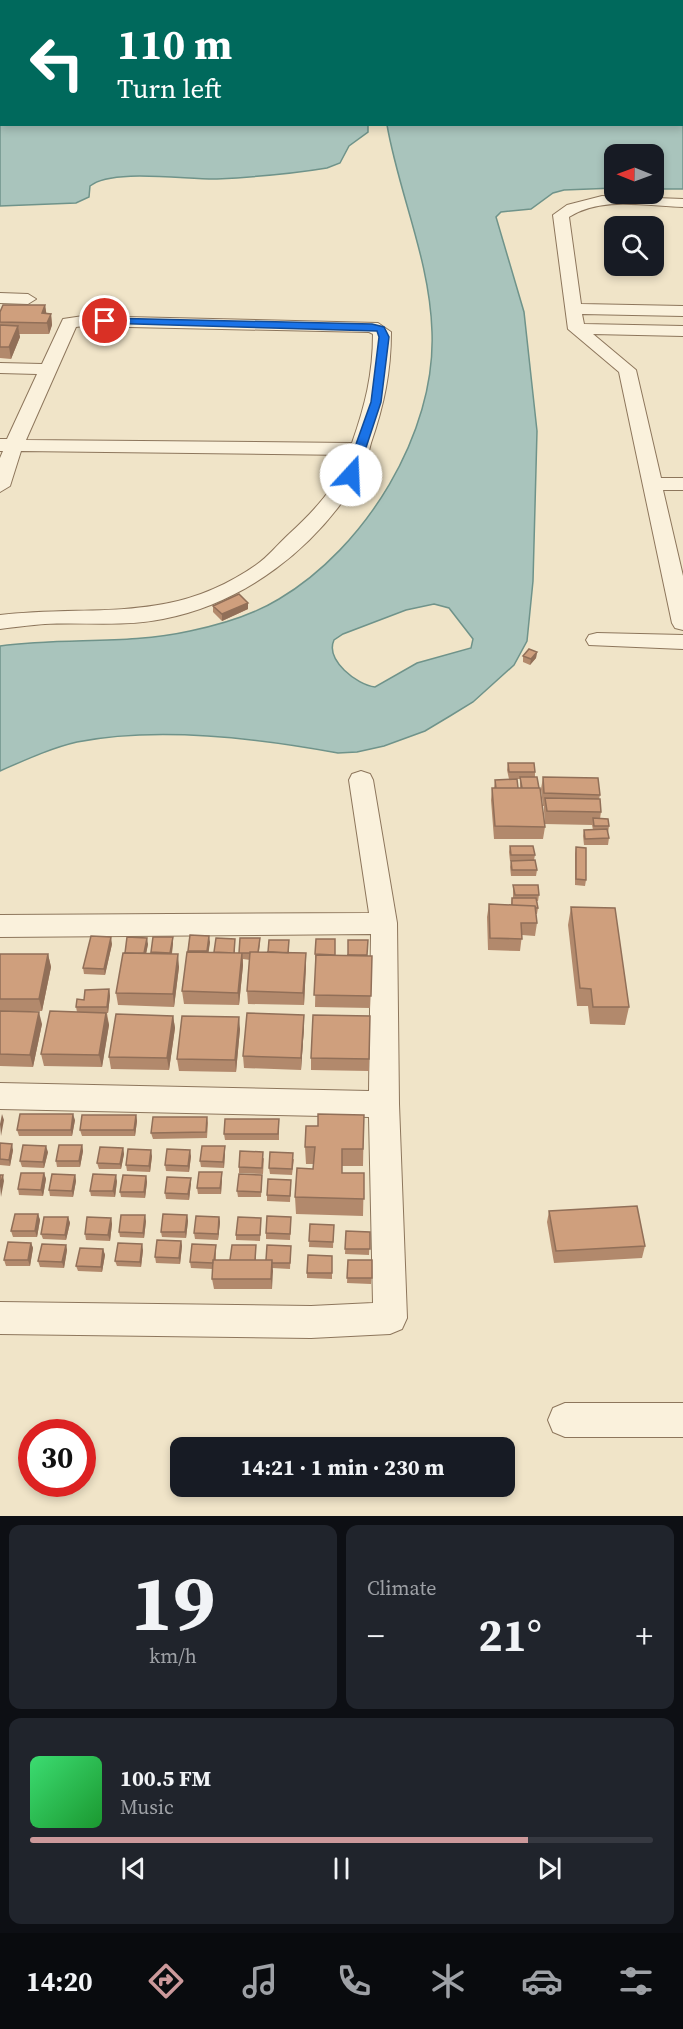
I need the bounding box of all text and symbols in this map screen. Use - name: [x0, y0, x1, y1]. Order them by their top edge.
- text: 110 m: [117, 15, 232, 73]
- icon: left: [18, 24, 96, 102]
- text: Turn left: [117, 70, 221, 107]
- north arrow: [604, 144, 664, 204]
- map controls: [604, 144, 664, 276]
- button: search: [604, 216, 664, 276]
- pin: [79, 295, 130, 346]
- icon: arrive: [88, 304, 121, 337]
- position arrow: [319, 443, 383, 507]
- speed limit sign: 30: [18, 1419, 96, 1497]
- text: 14:21 · 1 min · 230 m: [241, 1452, 444, 1482]
- text: 19: [131, 1549, 215, 1656]
- text: Climate: [367, 1574, 436, 1602]
- text: 21°: [478, 1604, 542, 1666]
- text: −: [367, 1613, 385, 1658]
- text: +: [635, 1613, 653, 1658]
- text: km/h: [149, 1642, 197, 1670]
- text: 100.5 FM: [120, 1763, 211, 1793]
- text: Music: [120, 1793, 174, 1821]
- icon: previous: [117, 1852, 150, 1885]
- icon: pause: [325, 1852, 358, 1885]
- icon: next: [533, 1852, 566, 1885]
- icon: directions: [145, 1960, 187, 2002]
- icon: music: [239, 1960, 281, 2002]
- icon: phone: [333, 1960, 375, 2002]
- icon: climate: [427, 1960, 469, 2002]
- icon: car: [521, 1960, 563, 2002]
- icon: filters: [615, 1960, 657, 2002]
- text: 14:20: [26, 1963, 93, 2000]

